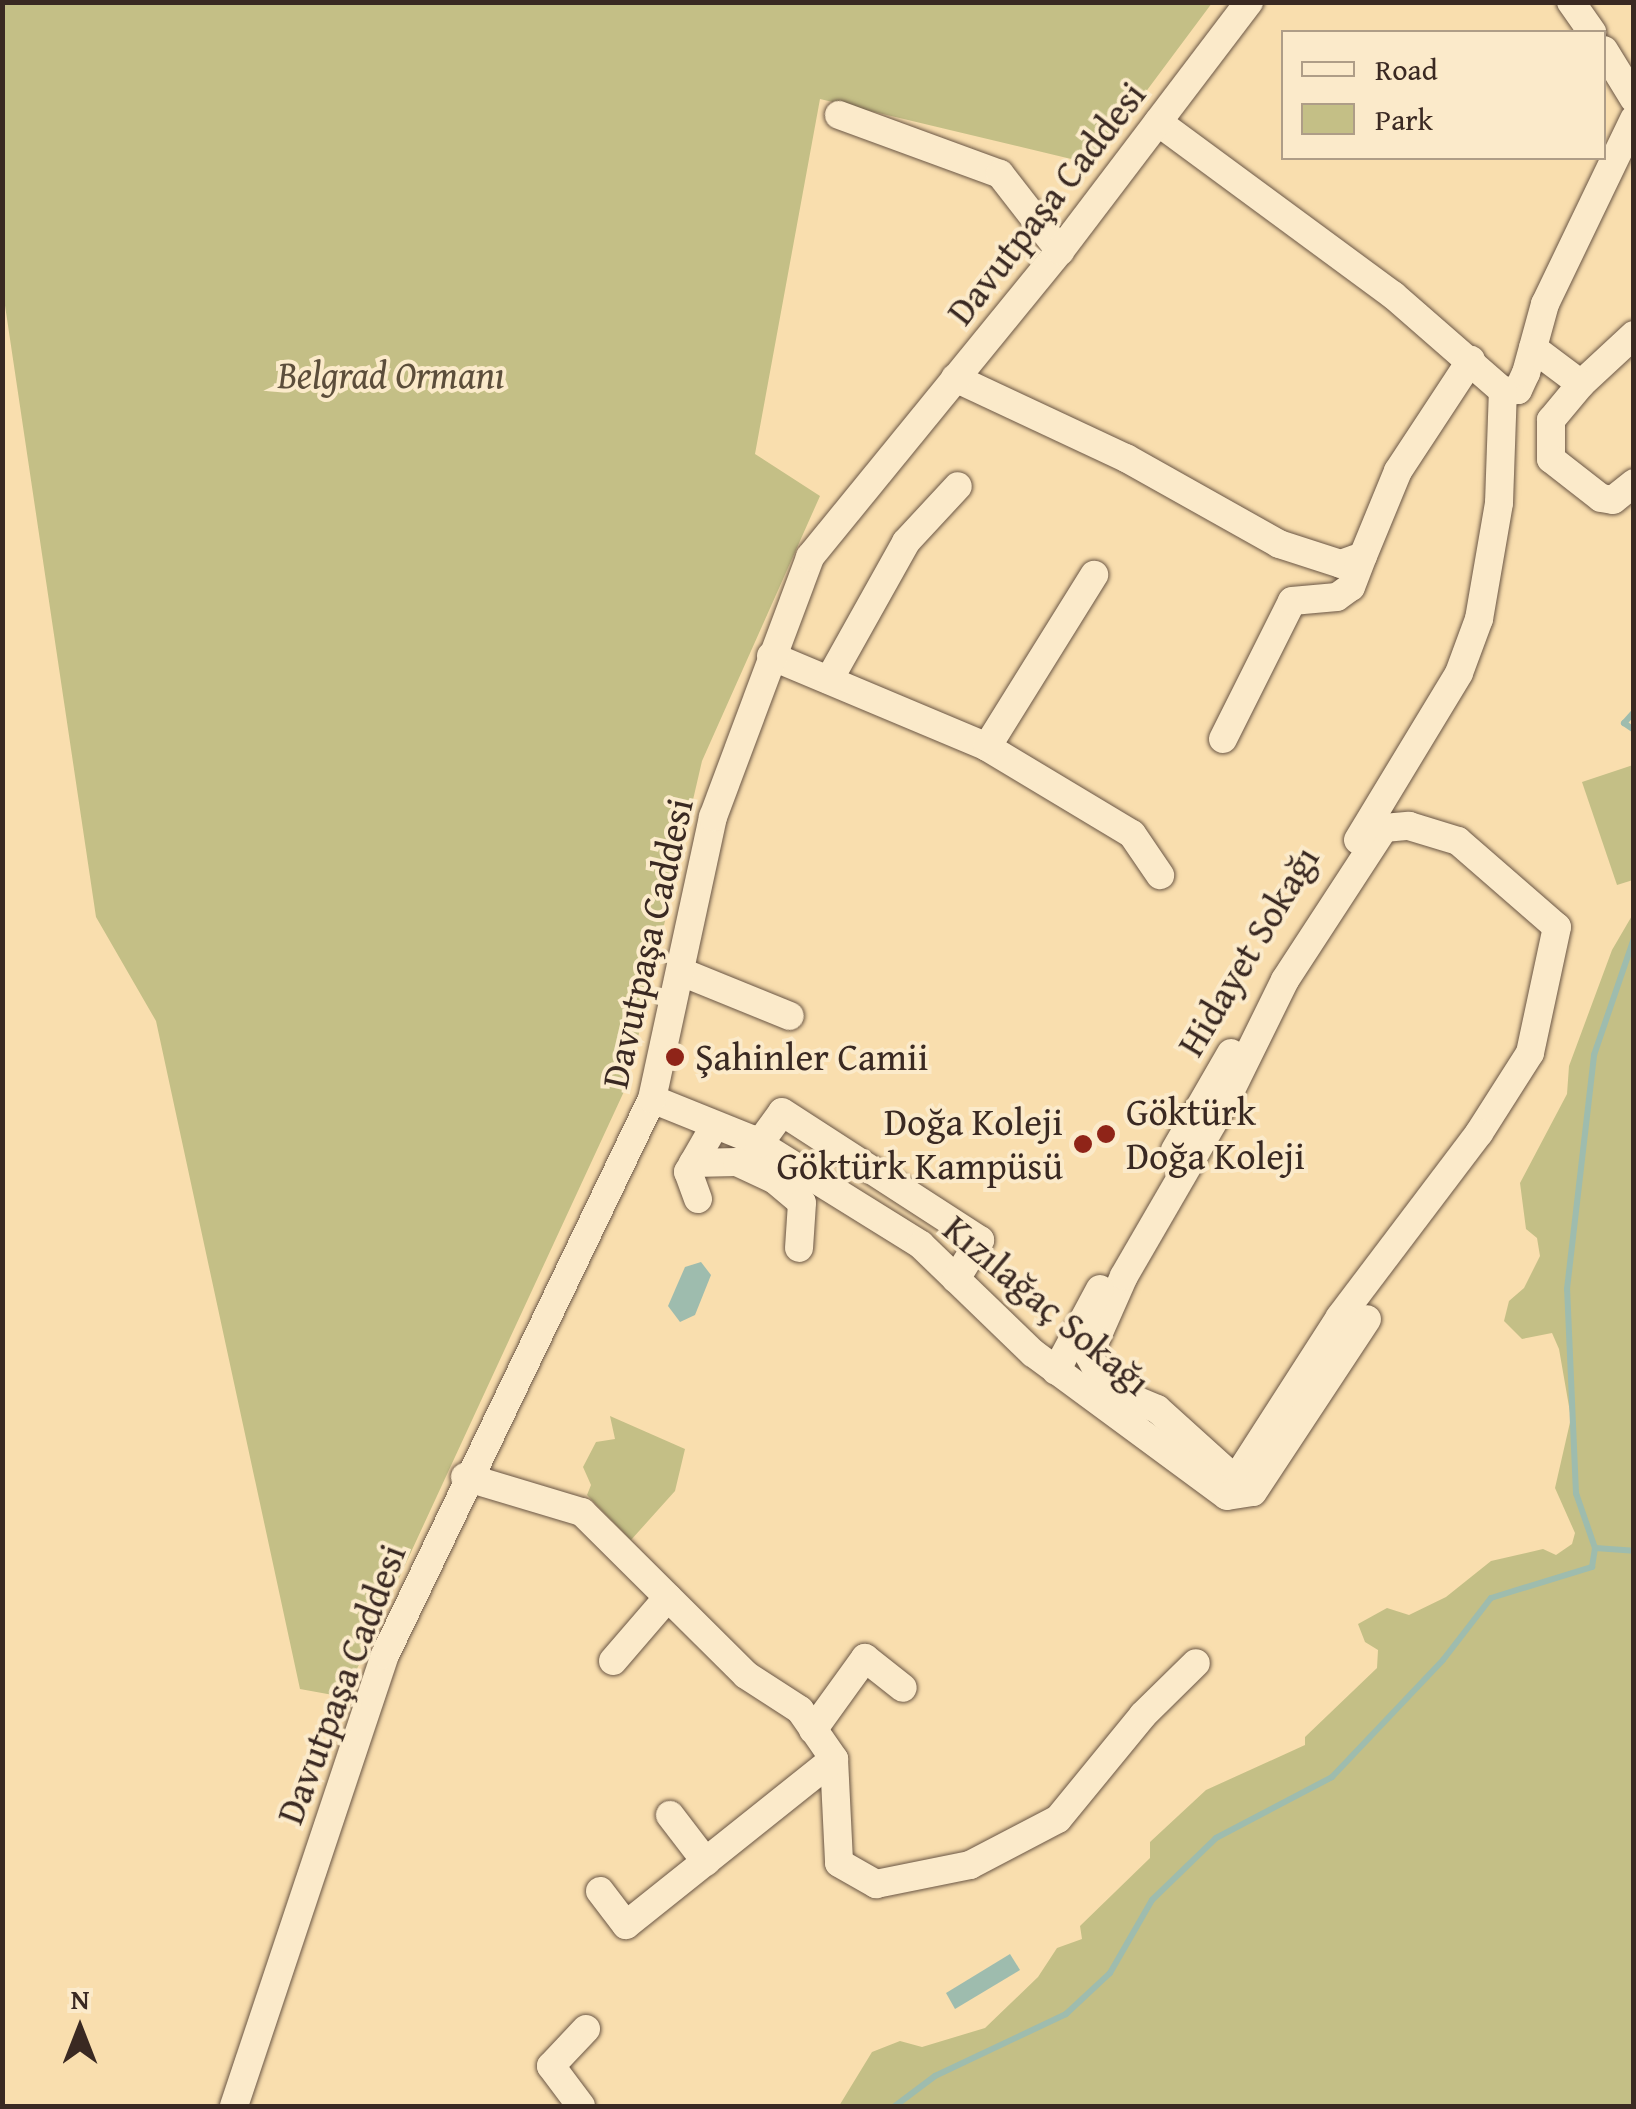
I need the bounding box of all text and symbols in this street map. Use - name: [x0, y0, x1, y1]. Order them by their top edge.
- legend: [1281, 30, 1606, 160]
- text: Road: [1375, 47, 1438, 91]
- street label: Davutpaşa Caddesi: [937, 72, 1155, 334]
- text: Park: [1375, 97, 1433, 141]
- park label: Belgrad Ormanı: [277, 352, 505, 398]
- street label: Davutpaşa Caddesi: [591, 794, 703, 1092]
- street label: Hidayet Sokağı: [1168, 838, 1328, 1064]
- place label: Şahinler Camii: [695, 1034, 928, 1080]
- marker: Şahinler Camii: [664, 1046, 686, 1068]
- place label: Göktürk Doğa Koleji: [1126, 1089, 1305, 1178]
- place label: Doğa Koleji Göktürk Kampüsü: [776, 1099, 1063, 1188]
- marker: Göktürk Doğa Koleji: [1095, 1123, 1117, 1145]
- marker: Doğa Koleji Göktürk Kampüsü: [1072, 1133, 1094, 1155]
- street label: Kızılağaç Sokağı: [934, 1205, 1160, 1405]
- street label: Davutpaşa Caddesi: [267, 1538, 415, 1830]
- text: N: [71, 1978, 89, 2019]
- north arrow: [30, 1979, 130, 2079]

